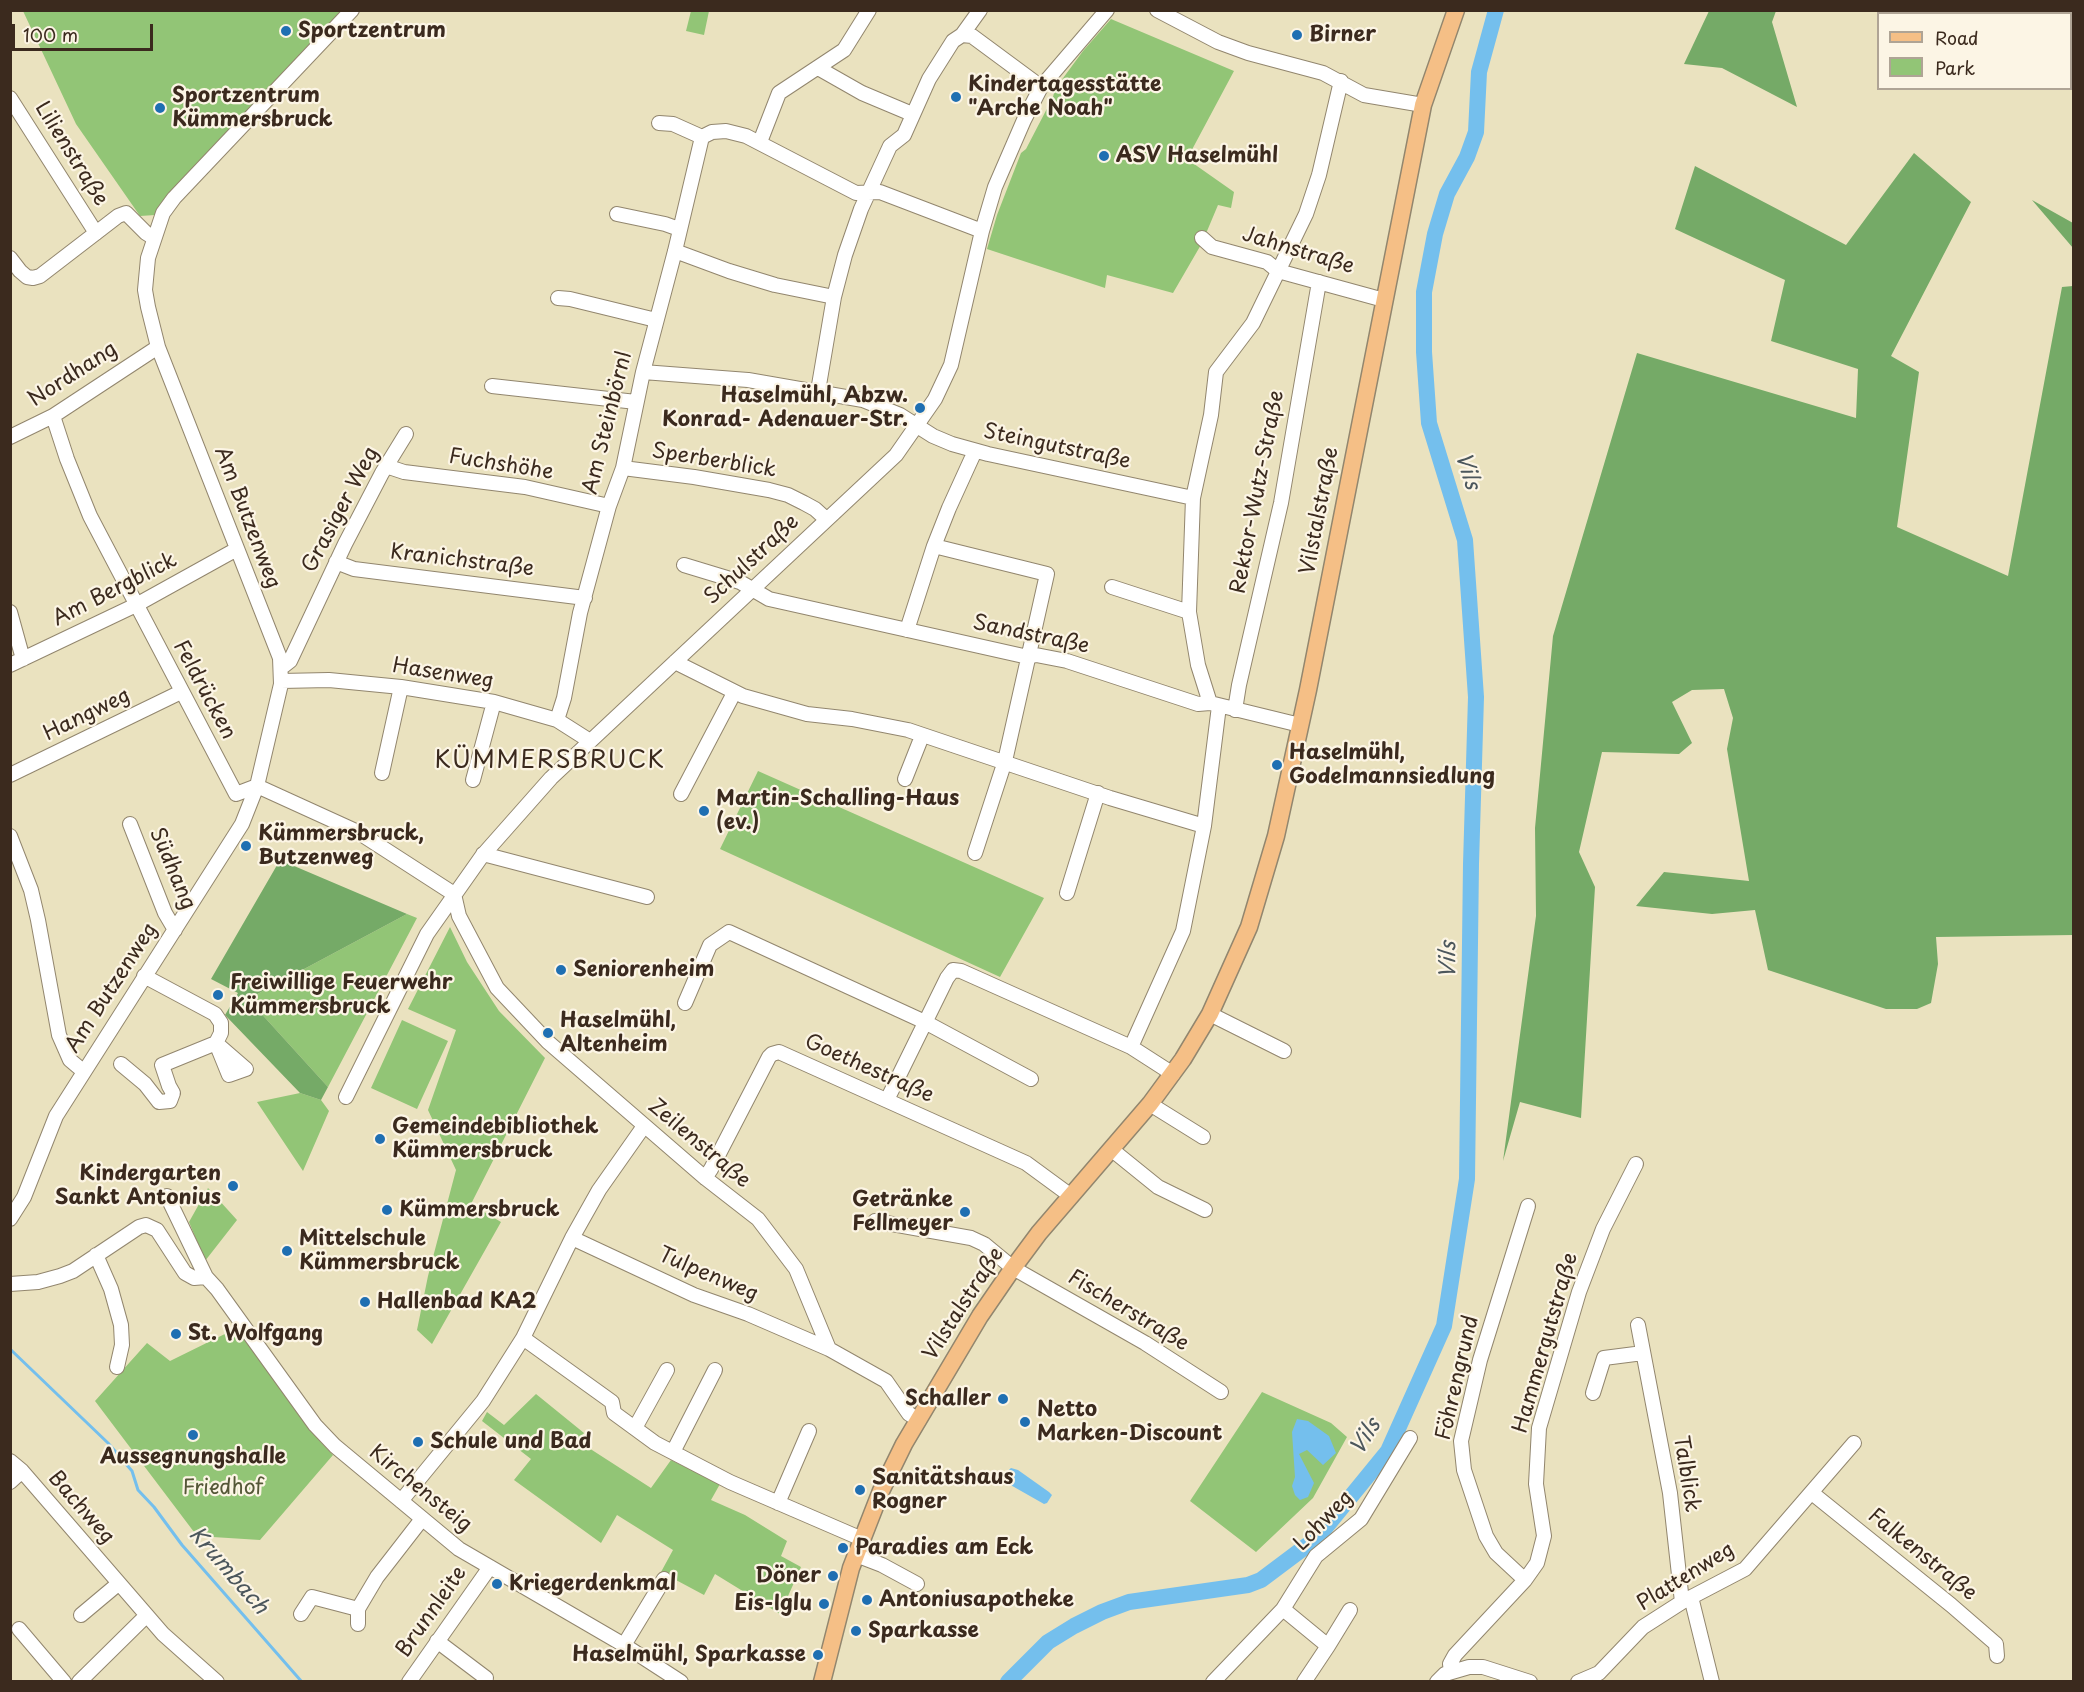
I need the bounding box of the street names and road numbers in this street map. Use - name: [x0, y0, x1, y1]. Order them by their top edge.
- street label: Lilienstraße: [29, 97, 113, 211]
- street label: Jahnstraße: [1239, 222, 1357, 280]
- street label: Nordhang: [24, 337, 122, 413]
- street label: Am Steinbörnl: [578, 349, 638, 497]
- street label: Rektor-Wutz-Straße: [1226, 388, 1290, 596]
- street label: Steingutstraße: [981, 419, 1133, 475]
- street label: Sperberblick: [650, 439, 778, 483]
- street label: Am Butzenweg: [208, 443, 286, 593]
- street label: Grasiger Weg: [297, 443, 385, 577]
- street label: Fuchshöhe: [447, 444, 555, 486]
- street label: Vilstalstraße: [1295, 445, 1345, 577]
- street label: Schulstraße: [699, 510, 805, 610]
- street label: Kranichstraße: [389, 540, 535, 582]
- street label: Am Bergblick: [49, 548, 181, 632]
- street label: Sandstraße: [970, 610, 1092, 660]
- street label: Feldrücken: [167, 636, 241, 744]
- street label: Hasenweg: [390, 654, 496, 694]
- street label: Hangweg: [39, 683, 135, 747]
- street label: Südhang: [144, 824, 200, 914]
- street label: Am Butzenweg: [61, 918, 163, 1058]
- street label: Goethestraße: [801, 1029, 937, 1109]
- street label: Zeilenstraße: [643, 1094, 755, 1194]
- street label: Tulpenweg: [654, 1243, 762, 1307]
- street label: Vilstalstraße: [918, 1243, 1010, 1365]
- street label: Hammergutstraße: [1508, 1250, 1584, 1436]
- street label: Fischerstraße: [1063, 1265, 1193, 1357]
- street label: Föhrengrund: [1431, 1313, 1485, 1443]
- street label: Talblick: [1668, 1434, 1704, 1514]
- street label: Kirchensteig: [364, 1440, 476, 1538]
- street label: Bachweg: [42, 1466, 120, 1550]
- street label: Lohweg: [1289, 1486, 1359, 1556]
- street label: Falkenstraße: [1863, 1504, 1981, 1606]
- street label: Plattenweg: [1633, 1537, 1739, 1617]
- street label: Brunnleite: [391, 1562, 473, 1662]

